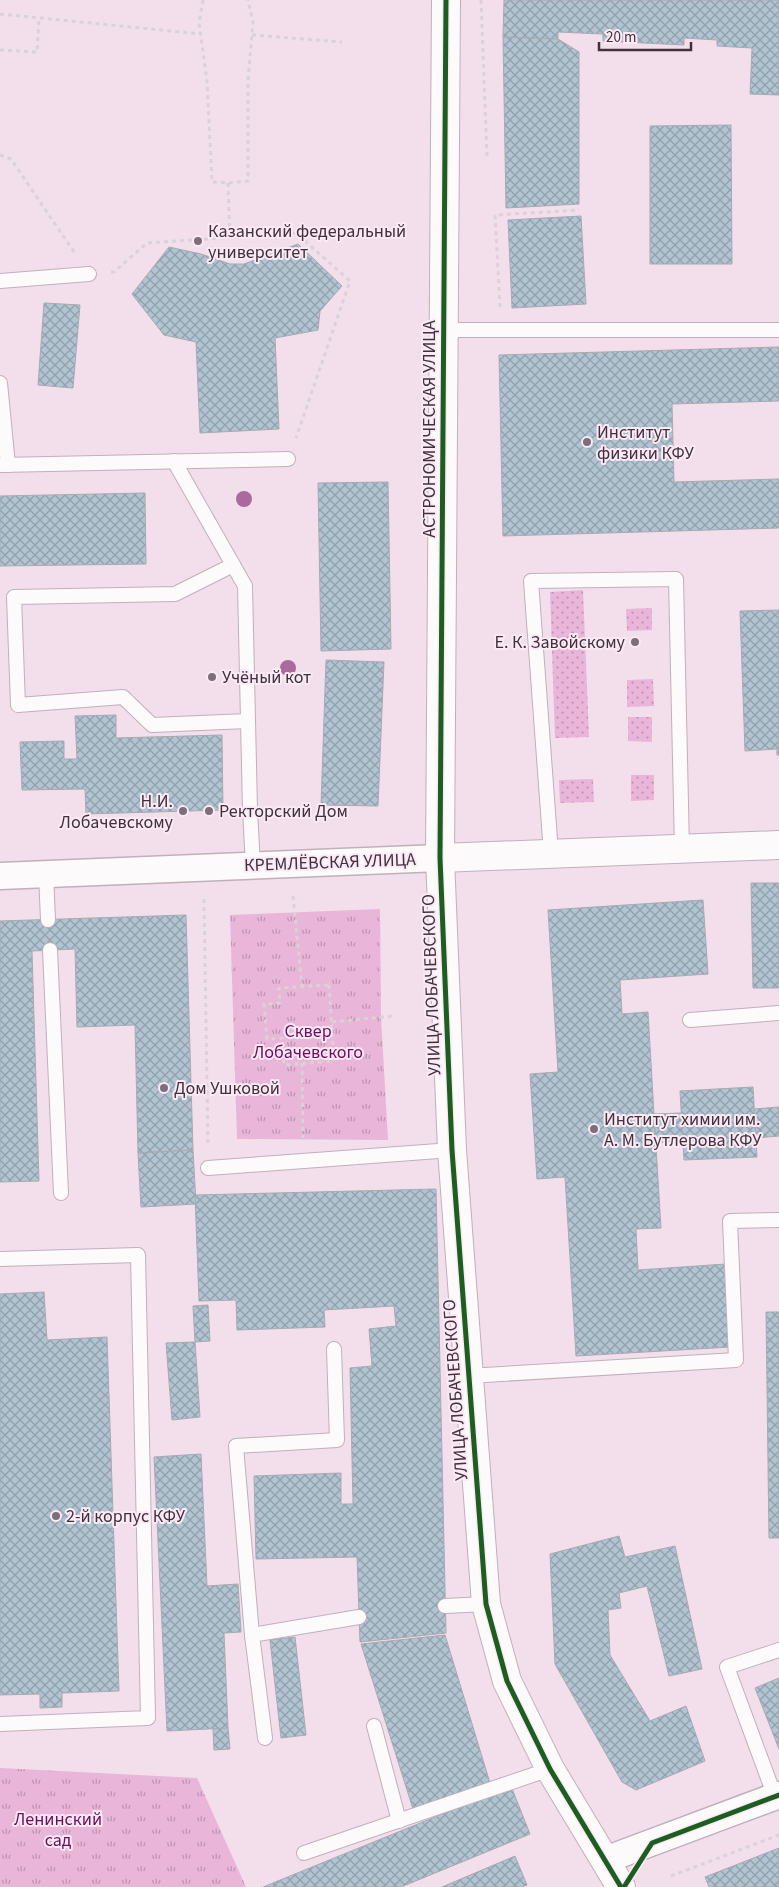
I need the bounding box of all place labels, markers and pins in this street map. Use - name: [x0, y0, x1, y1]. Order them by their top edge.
- place label: Казанский федеральный университет: [208, 219, 406, 265]
- marker: Казанский федеральный университет: [192, 235, 204, 247]
- place label: Институт физики КФУ: [597, 420, 694, 466]
- marker: Институт физики КФУ: [581, 436, 593, 448]
- place label: Е. К. Завойскому: [495, 630, 626, 655]
- marker: Е. К. Завойскому: [629, 636, 641, 648]
- place label: Учёный кот: [222, 665, 311, 690]
- marker: Учёный кот: [206, 671, 218, 683]
- place label: Н.И. Лобачевскому: [60, 789, 174, 835]
- place label: Ректорский Дом: [219, 799, 348, 824]
- marker: Н.И. Лобачевскому: [177, 805, 189, 817]
- marker: Ректорский Дом: [203, 805, 215, 817]
- place label: Дом Ушковой: [174, 1076, 280, 1101]
- marker: Дом Ушковой: [158, 1082, 170, 1094]
- place label: Институт химии им. А. М. Бутлерова КФУ: [604, 1107, 762, 1153]
- marker: Институт химии им. А. М. Бутлерова КФУ: [588, 1123, 600, 1135]
- place label: 2-й корпус КФУ: [66, 1504, 186, 1529]
- marker: 2-й корпус КФУ: [50, 1510, 62, 1522]

